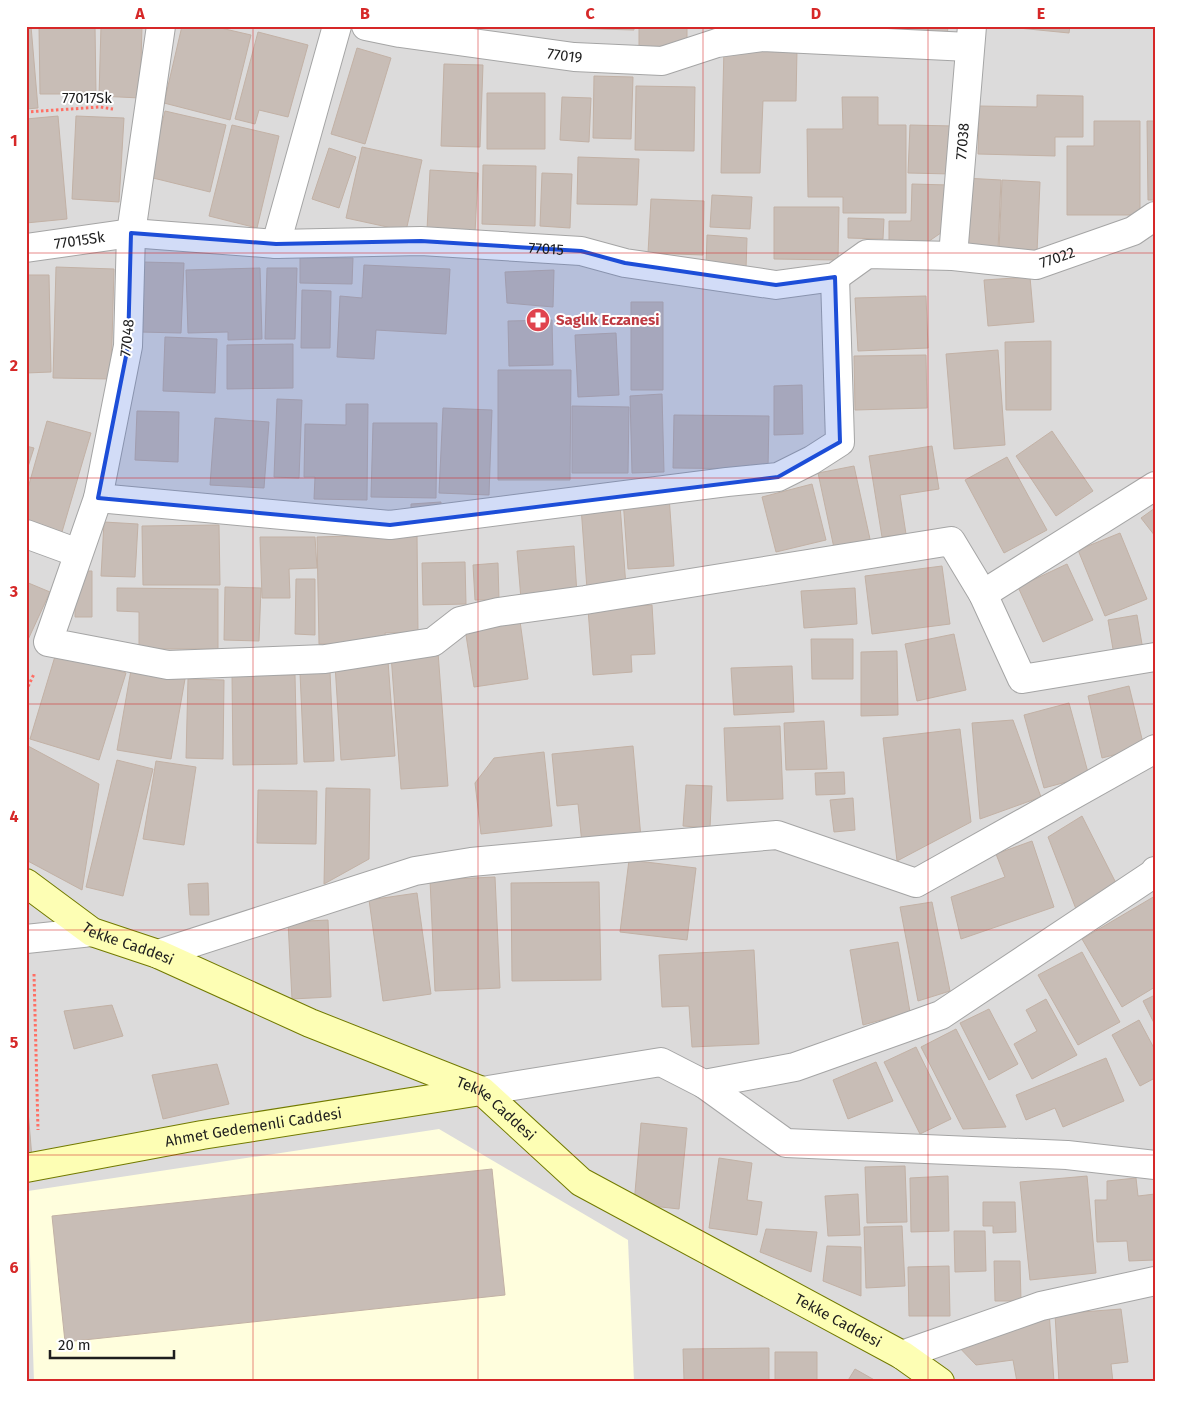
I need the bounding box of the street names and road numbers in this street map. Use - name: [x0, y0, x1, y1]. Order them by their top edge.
- street label: 77019: [546, 44, 583, 66]
- street label: 77017Sk: [62, 89, 112, 107]
- street label: 77038: [952, 122, 973, 161]
- street label: 77015Sk: [53, 228, 106, 253]
- street label: 77015: [528, 239, 564, 259]
- street label: 77022: [1037, 243, 1077, 272]
- street label: 77048: [116, 318, 138, 358]
- street label: Tekke Caddesi: [78, 919, 177, 969]
- street label: Tekke Caddesi: [454, 1073, 539, 1145]
- street label: Ahmet Gedemenli Caddesi: [163, 1104, 343, 1151]
- street label: Tekke Caddesi: [791, 1290, 885, 1351]

